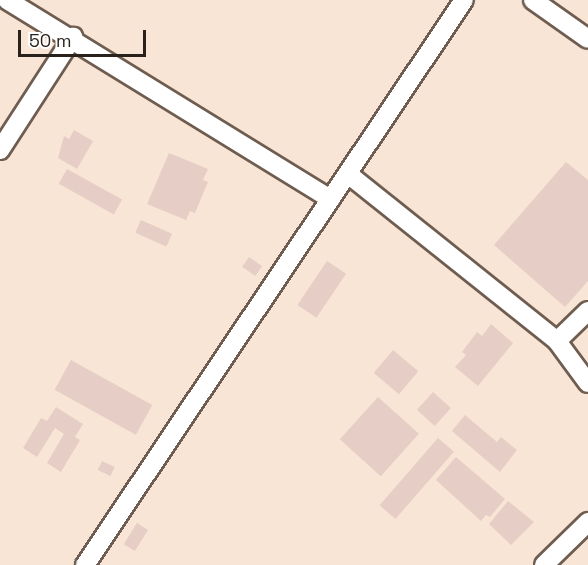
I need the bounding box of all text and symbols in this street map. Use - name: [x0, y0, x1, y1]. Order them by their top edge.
- scale bar: [21, 18, 148, 56]
- text: 50 m: [29, 29, 71, 52]

